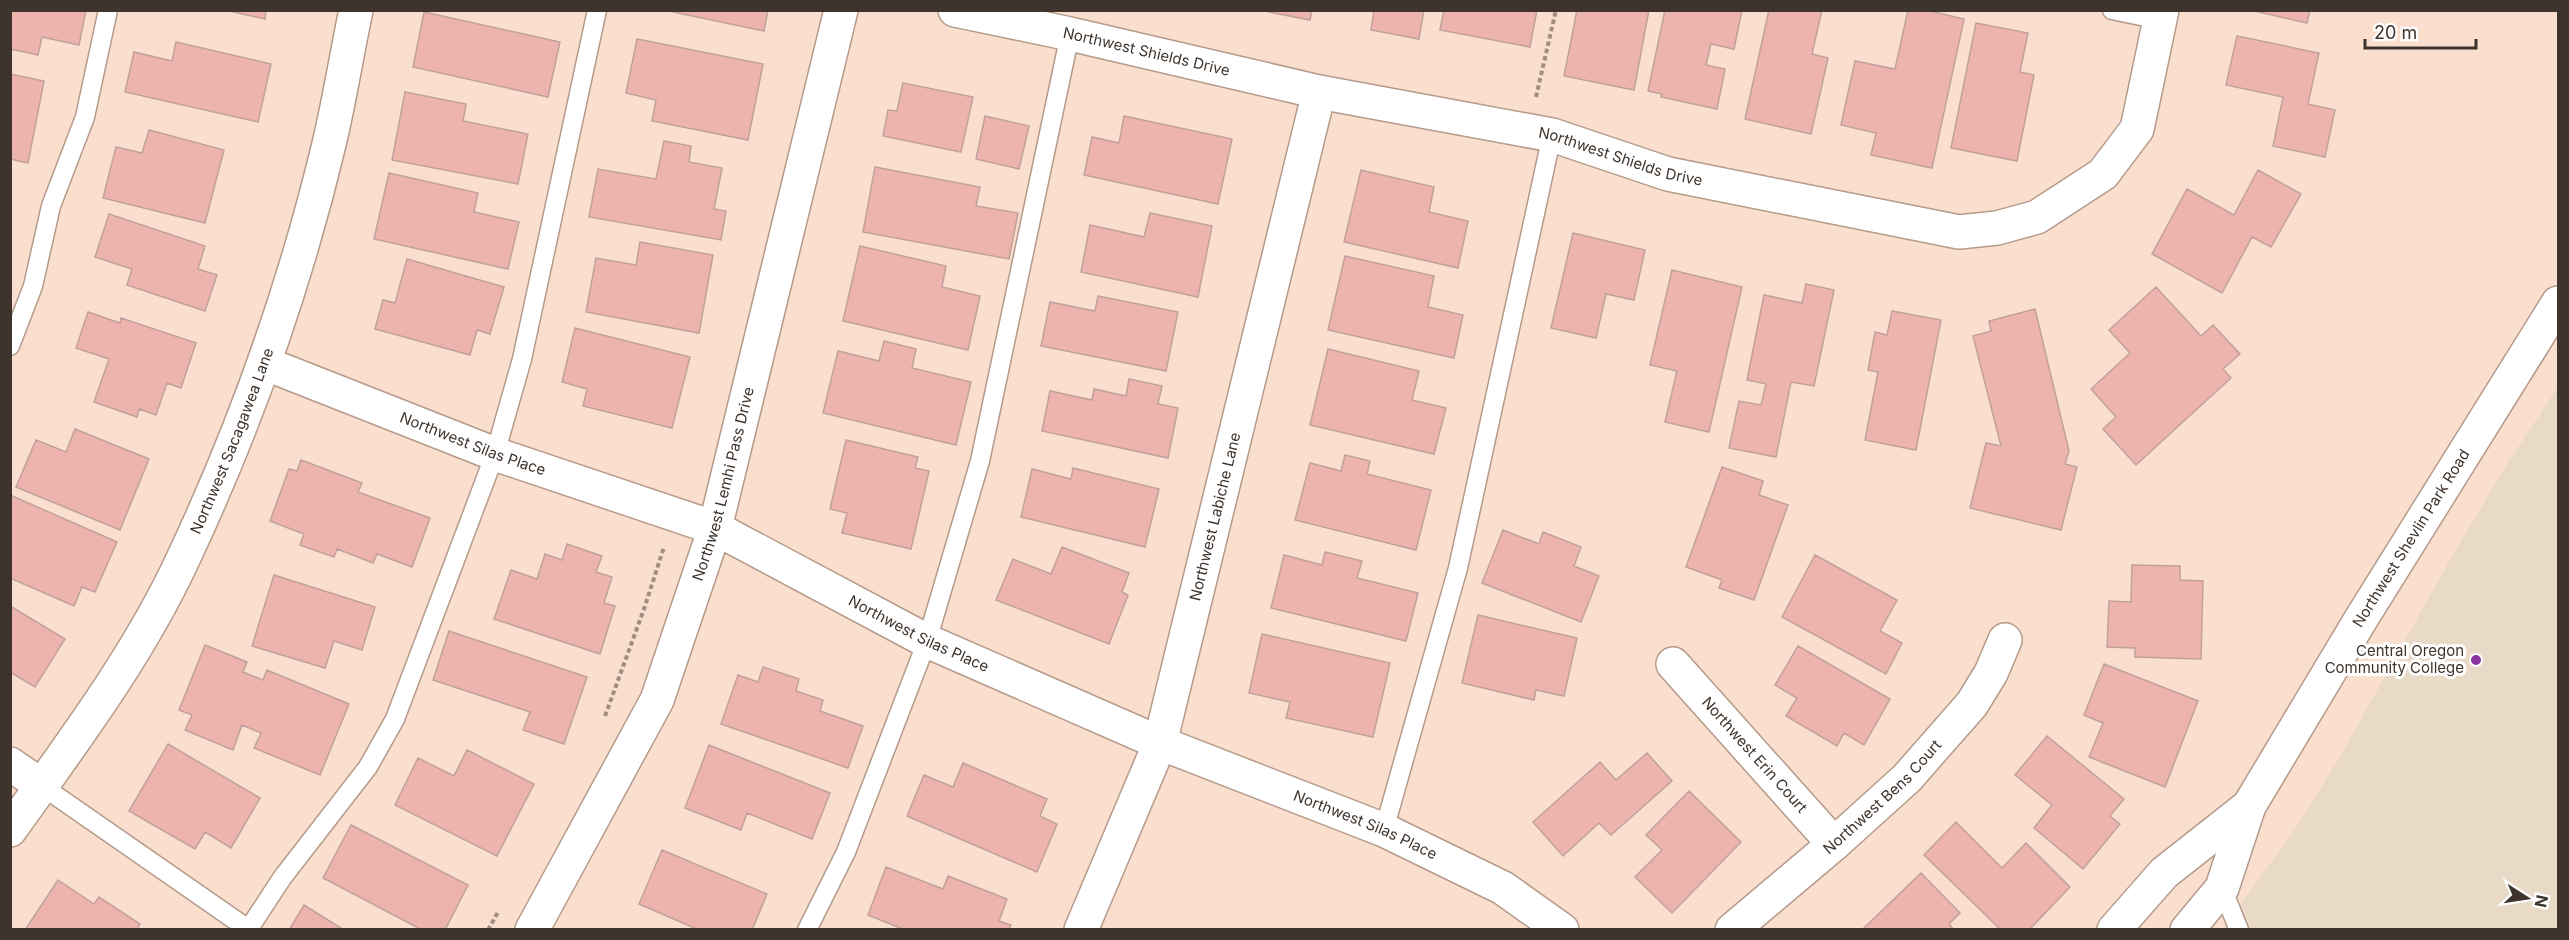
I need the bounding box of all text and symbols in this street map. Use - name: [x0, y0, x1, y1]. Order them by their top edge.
- scale bar: [2365, 12, 2476, 50]
- text: 20 m: [2374, 22, 2417, 43]
- street label: Northwest Shields Drive: [1061, 23, 1232, 80]
- street label: Northwest Shields Drive: [1537, 123, 1704, 190]
- street label: Northwest Sacagawea Lane: [186, 345, 277, 537]
- street label: Northwest Lemhi Pass Drive: [688, 385, 758, 583]
- street label: Northwest Silas Place: [397, 408, 548, 479]
- street label: Northwest Labiche Lane: [1185, 430, 1244, 603]
- street label: Northwest Shevlin Park Road: [2348, 446, 2473, 631]
- street label: Northwest Silas Place: [845, 591, 992, 676]
- place label: Central Oregon Community College: [2325, 641, 2464, 677]
- marker: Central Oregon Community College: [2469, 653, 2483, 667]
- street label: Northwest Erin Court: [1698, 693, 1812, 817]
- street label: Northwest Bens Court: [1819, 735, 1945, 858]
- street label: Northwest Silas Place: [1291, 786, 1440, 863]
- north arrow: [2497, 868, 2557, 928]
- text: N: [2531, 893, 2553, 909]

